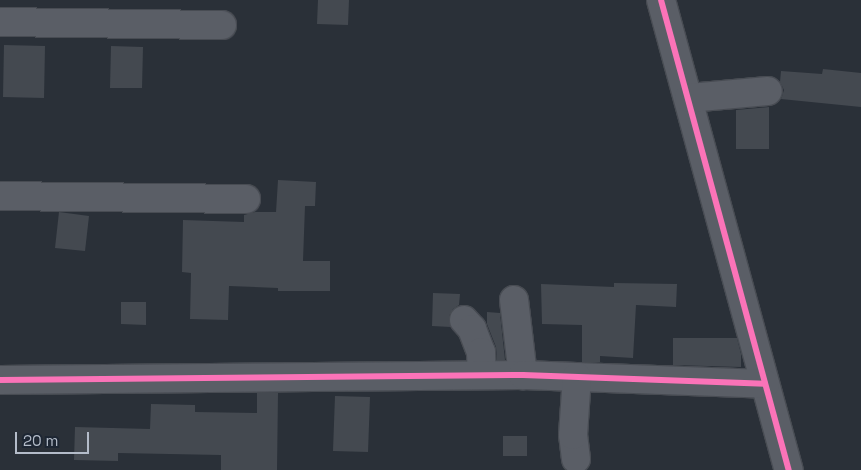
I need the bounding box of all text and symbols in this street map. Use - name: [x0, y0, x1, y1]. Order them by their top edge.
- scale bar: [18, 422, 91, 454]
- text: 20 m: [23, 431, 58, 450]

